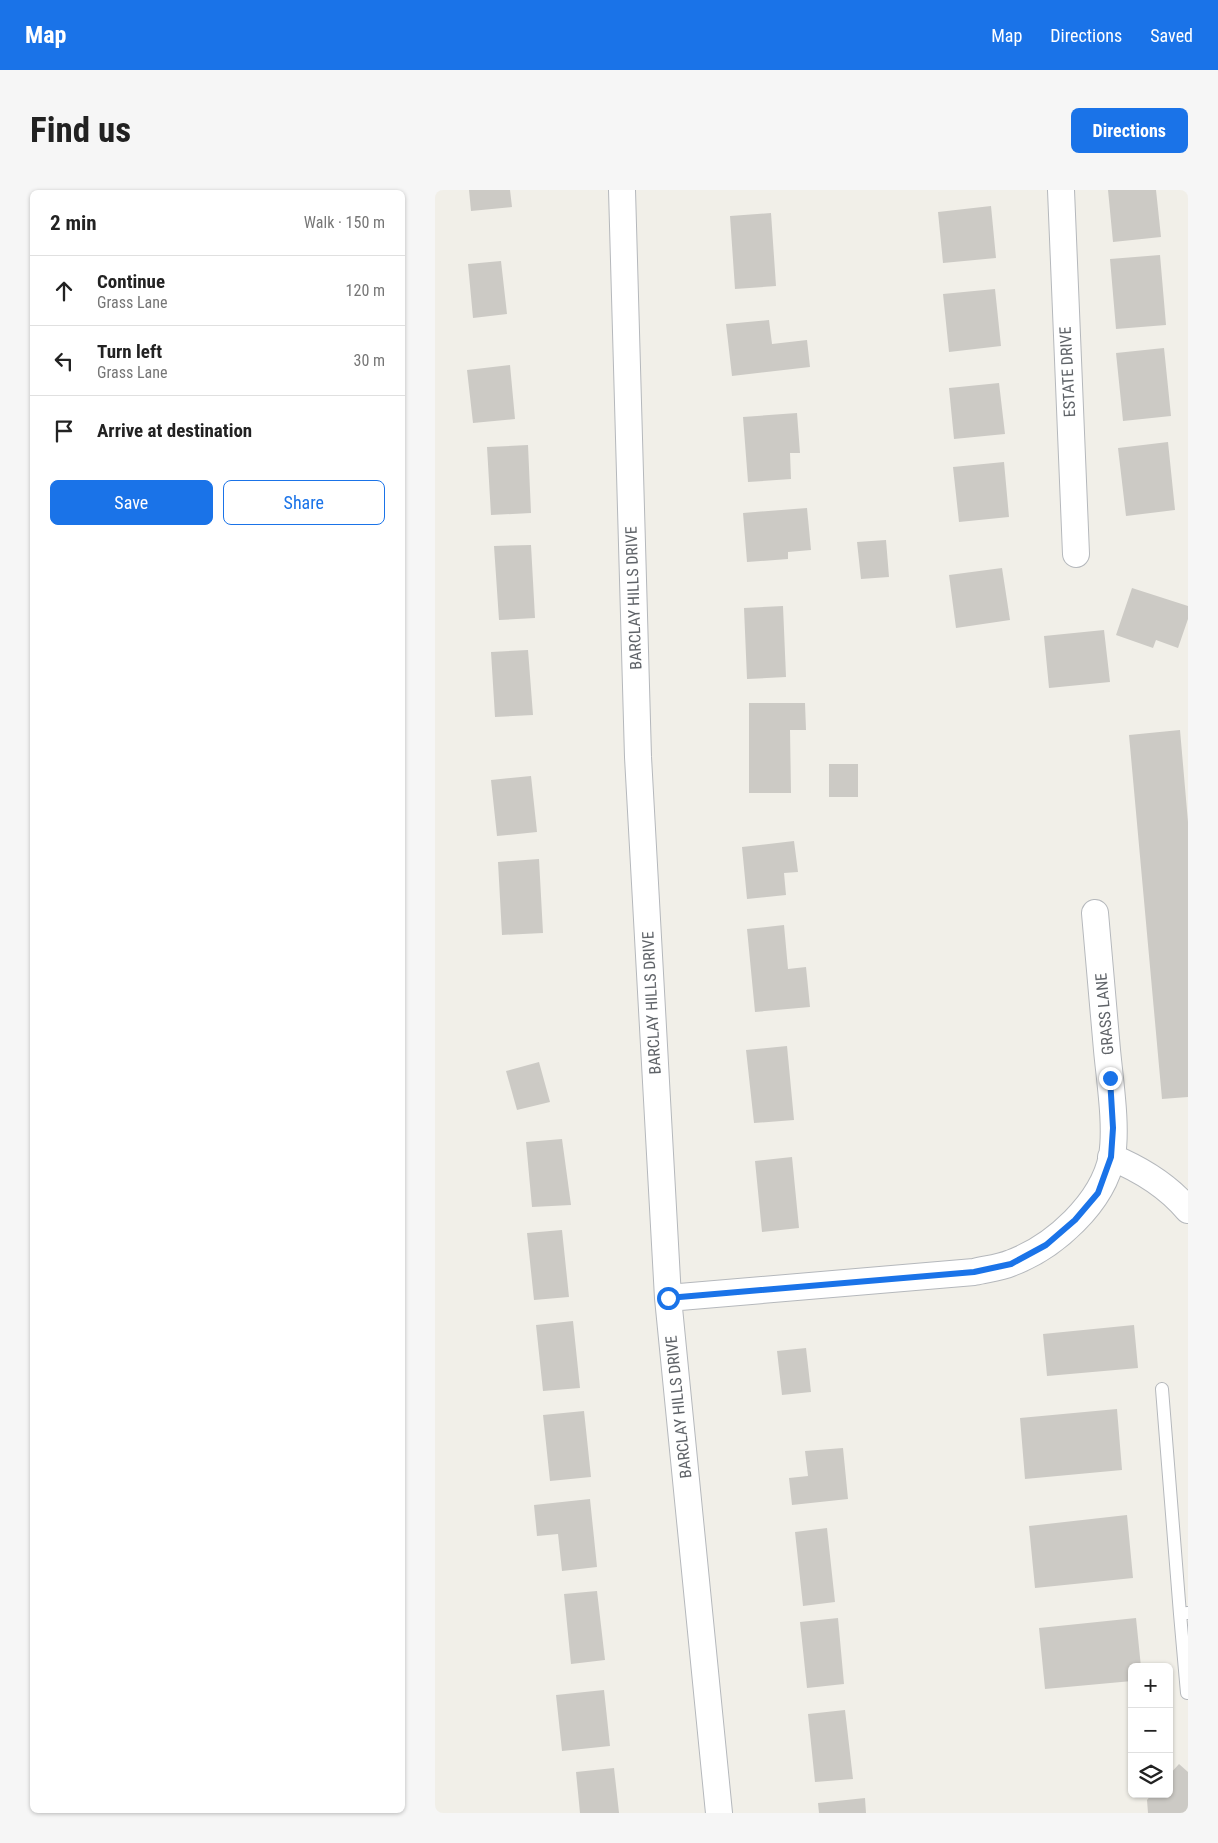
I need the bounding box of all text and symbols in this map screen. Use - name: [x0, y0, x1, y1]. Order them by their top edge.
- text: Map: [25, 21, 66, 49]
- text: Map: [991, 25, 1022, 46]
- text: Directions: [1050, 25, 1122, 46]
- text: Saved: [1150, 25, 1193, 46]
- button: Directions: [1071, 108, 1188, 153]
- text: Find us: [30, 110, 131, 151]
- text: 2 min: [50, 211, 97, 235]
- text: Walk · 150 m: [304, 213, 385, 232]
- text: Continue: [97, 270, 165, 293]
- icon: ahead: [50, 277, 78, 305]
- text: 120 m: [346, 281, 385, 300]
- text: Grass Lane: [97, 293, 167, 312]
- street label: ESTATE DRIVE: [1056, 326, 1079, 418]
- text: Turn left: [97, 340, 162, 363]
- icon: left: [50, 347, 78, 375]
- text: 30 m: [353, 351, 385, 370]
- text: Grass Lane: [97, 363, 167, 382]
- icon: arrive: [50, 417, 78, 445]
- text: Arrive at destination: [97, 419, 252, 442]
- button: Save: [50, 480, 213, 525]
- button: Share: [223, 480, 385, 525]
- street label: BARCLAY HILLS DRIVE: [621, 526, 645, 670]
- street label: BARCLAY HILLS DRIVE: [638, 931, 665, 1075]
- street label: GRASS LANE: [1091, 972, 1118, 1056]
- route end: [1099, 1067, 1122, 1090]
- route start: [657, 1287, 680, 1310]
- street label: BARCLAY HILLS DRIVE: [662, 1335, 695, 1479]
- map controls: [1128, 1663, 1173, 1798]
- button: +: [1128, 1663, 1173, 1708]
- button: −: [1128, 1708, 1173, 1753]
- button: layers: [1128, 1753, 1173, 1798]

